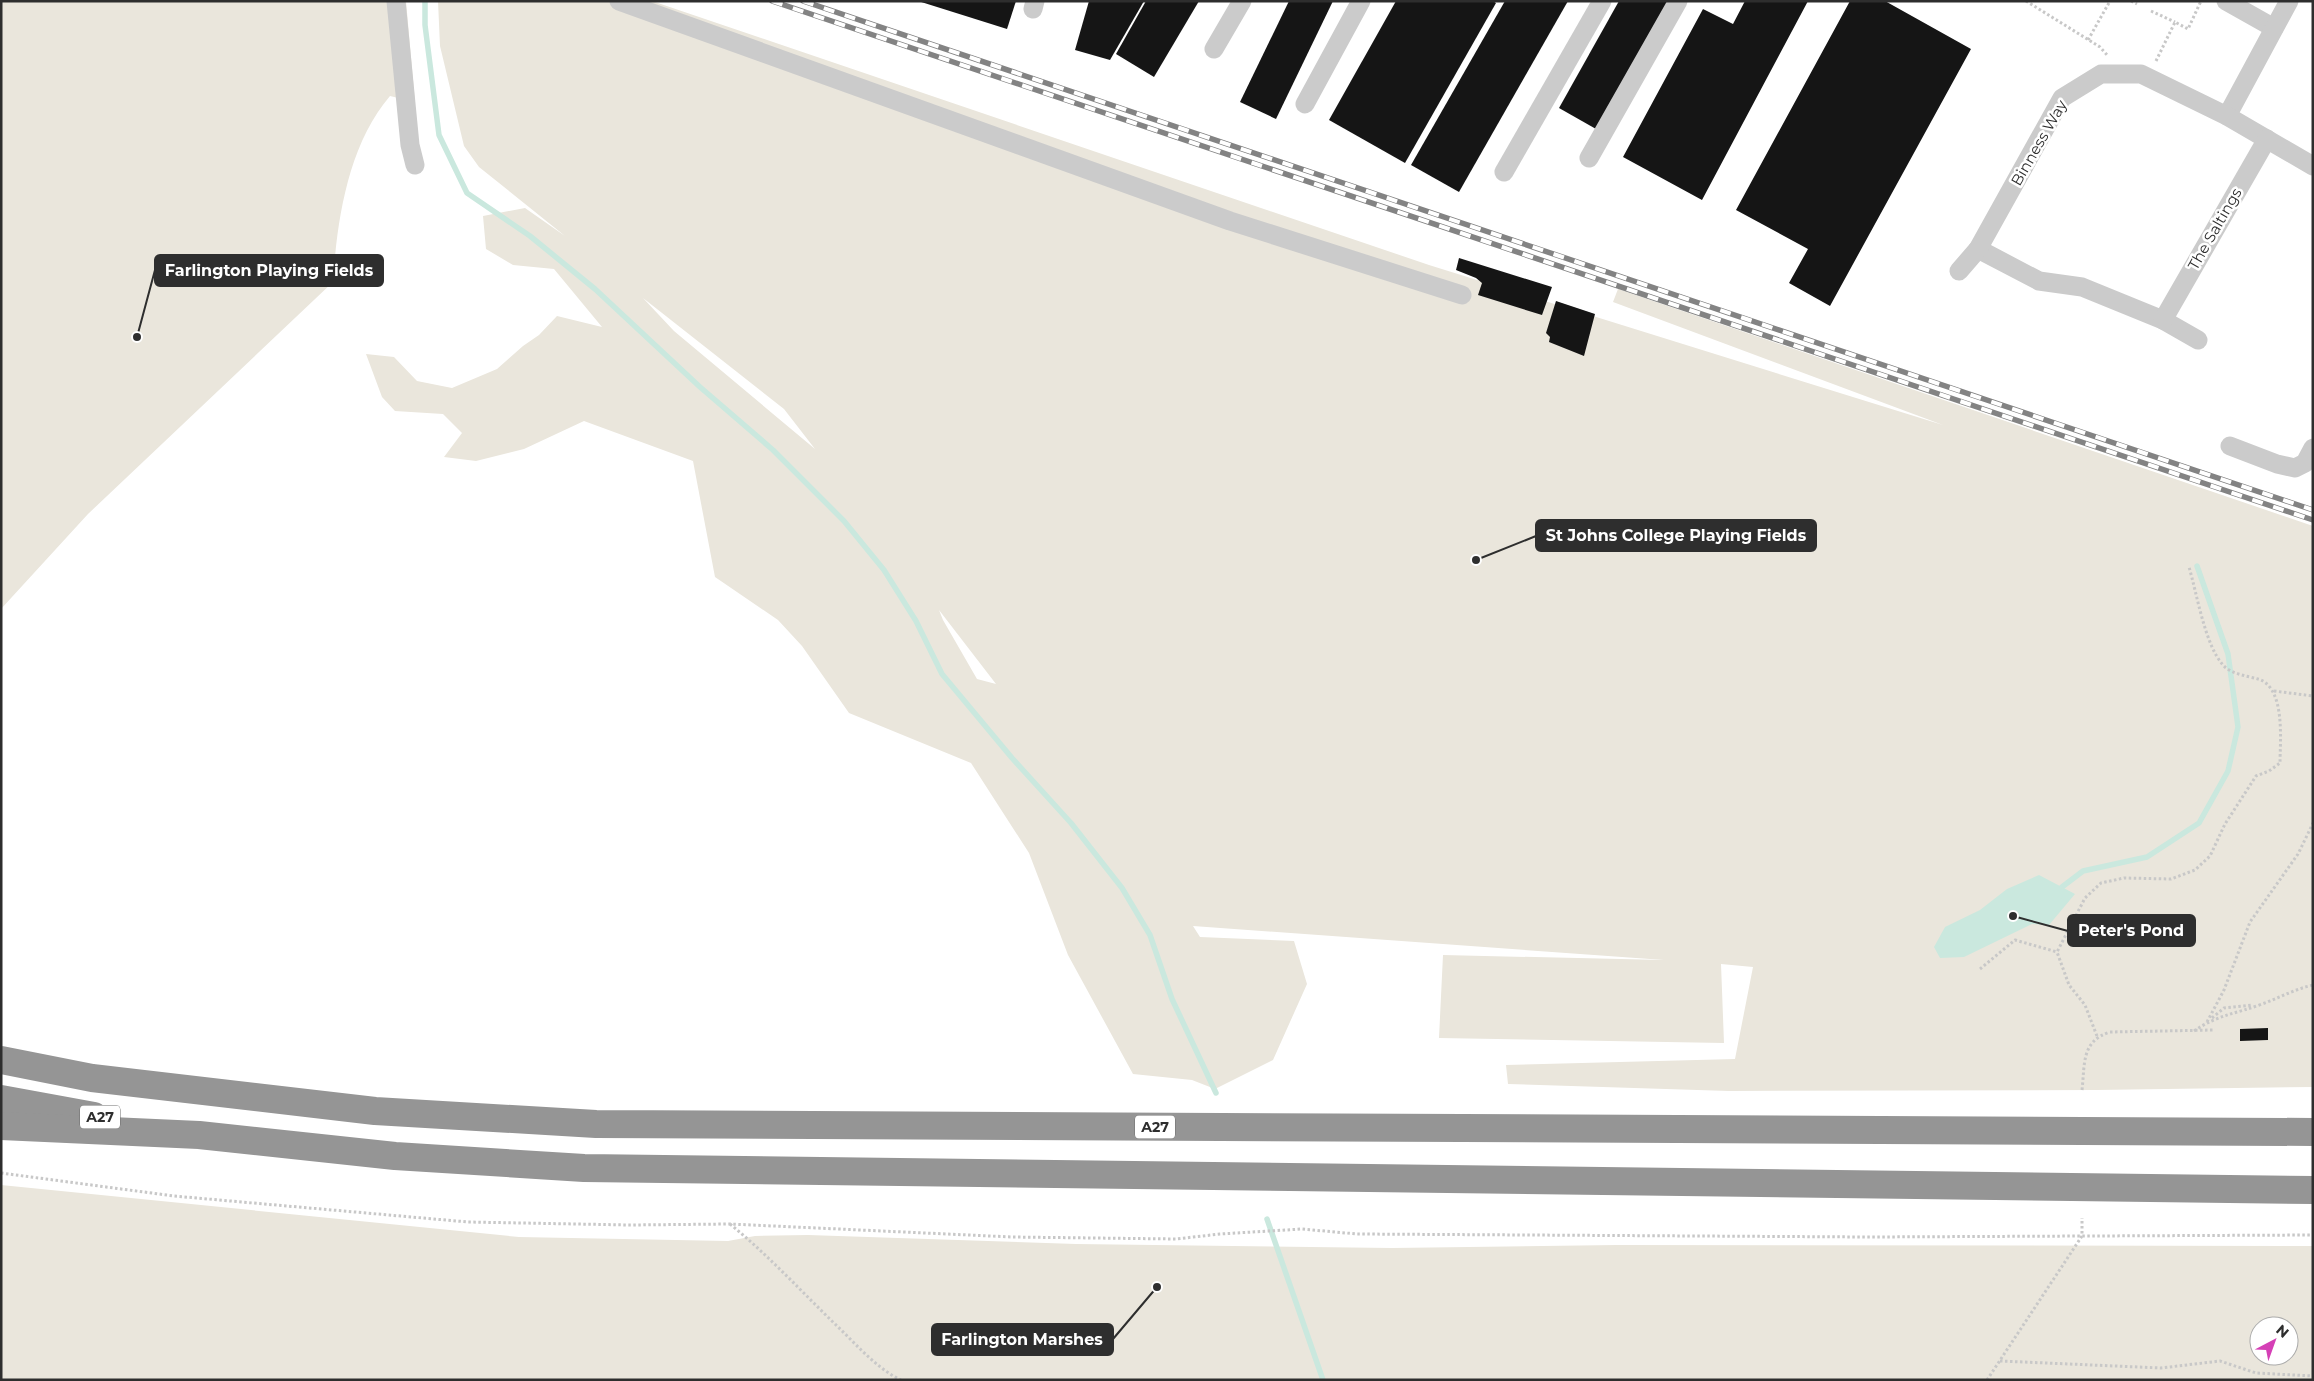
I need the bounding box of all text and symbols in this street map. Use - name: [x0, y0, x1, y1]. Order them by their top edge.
- street label: Binness Way: [2006, 96, 2071, 189]
- street label: The Saltings: [2183, 184, 2246, 273]
- callout: Farlington Playing Fields: [155, 255, 383, 286]
- text: Farlington Playing Fields: [165, 261, 374, 280]
- callout: St Johns College Playing Fields: [1536, 520, 1816, 551]
- text: St Johns College Playing Fields: [1546, 526, 1807, 545]
- callout: Peter's Pond: [2068, 915, 2195, 946]
- text: Peter's Pond: [2078, 921, 2184, 940]
- road number: A27: [80, 1106, 120, 1128]
- road number: A27: [1135, 1116, 1175, 1138]
- north arrow: [2249, 1316, 2299, 1366]
- text: N: [2272, 1321, 2293, 1342]
- callout: Farlington Marshes: [932, 1324, 1113, 1355]
- text: Farlington Marshes: [941, 1330, 1103, 1349]

